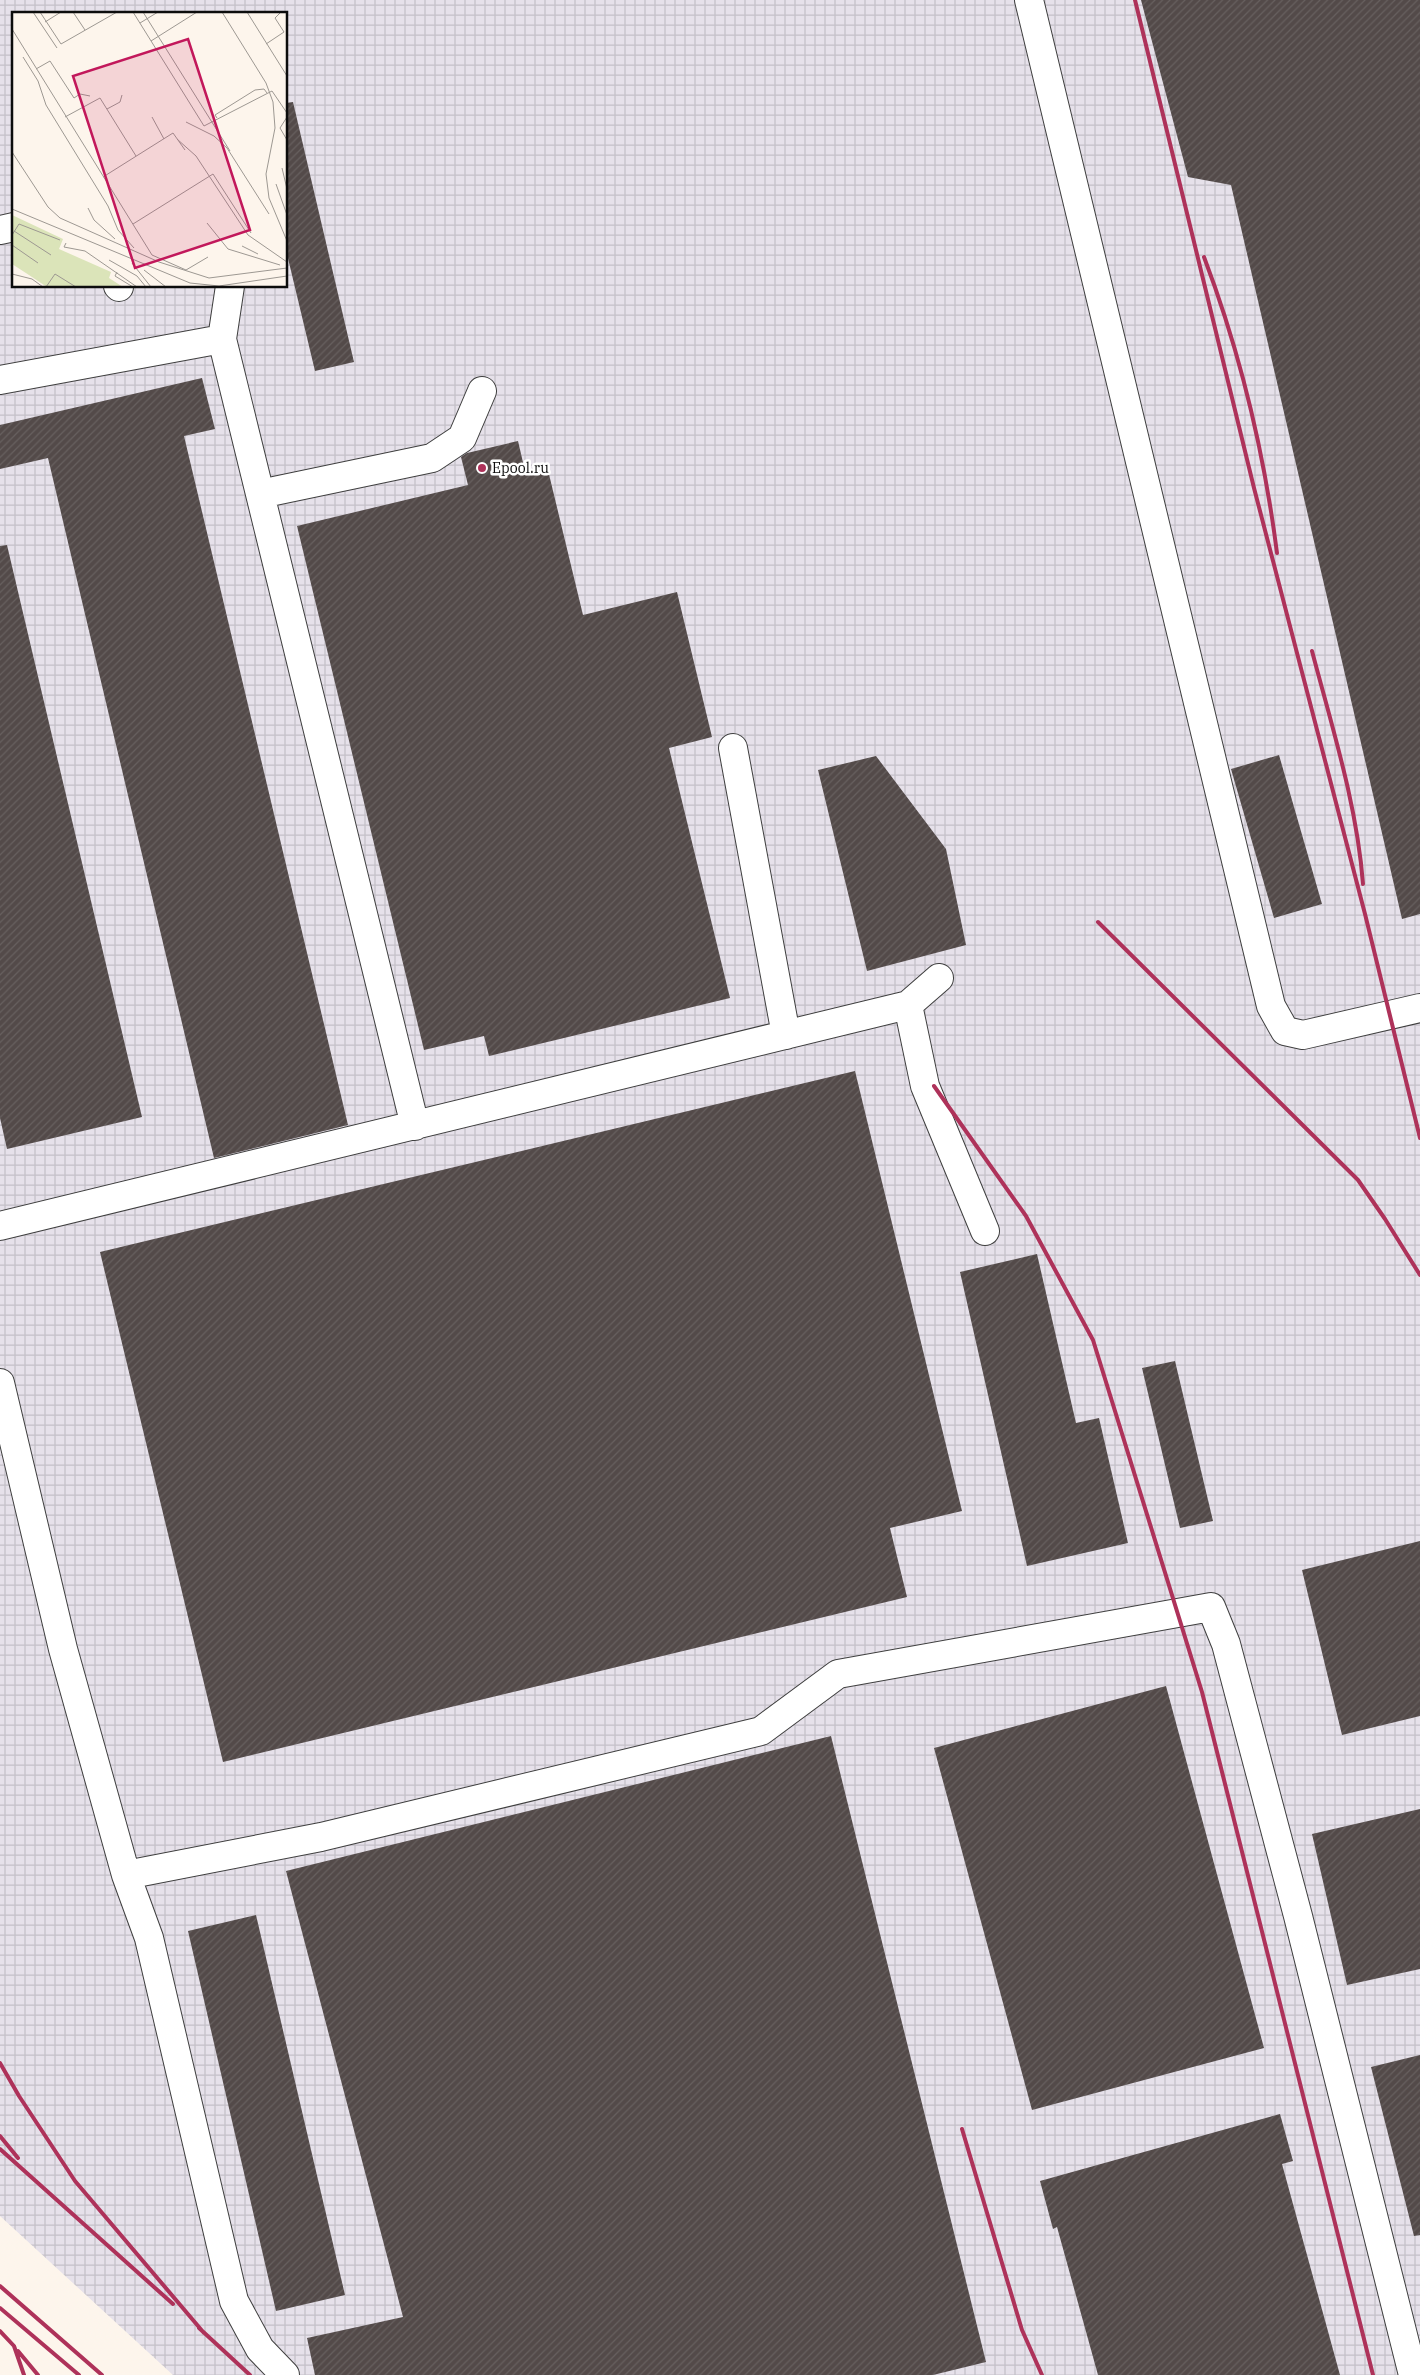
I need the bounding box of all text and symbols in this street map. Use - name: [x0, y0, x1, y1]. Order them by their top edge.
- inset map: [12, 12, 288, 288]
- place label: Epool.ru: [492, 459, 549, 477]
- marker: Epool.ru: [476, 462, 488, 474]

